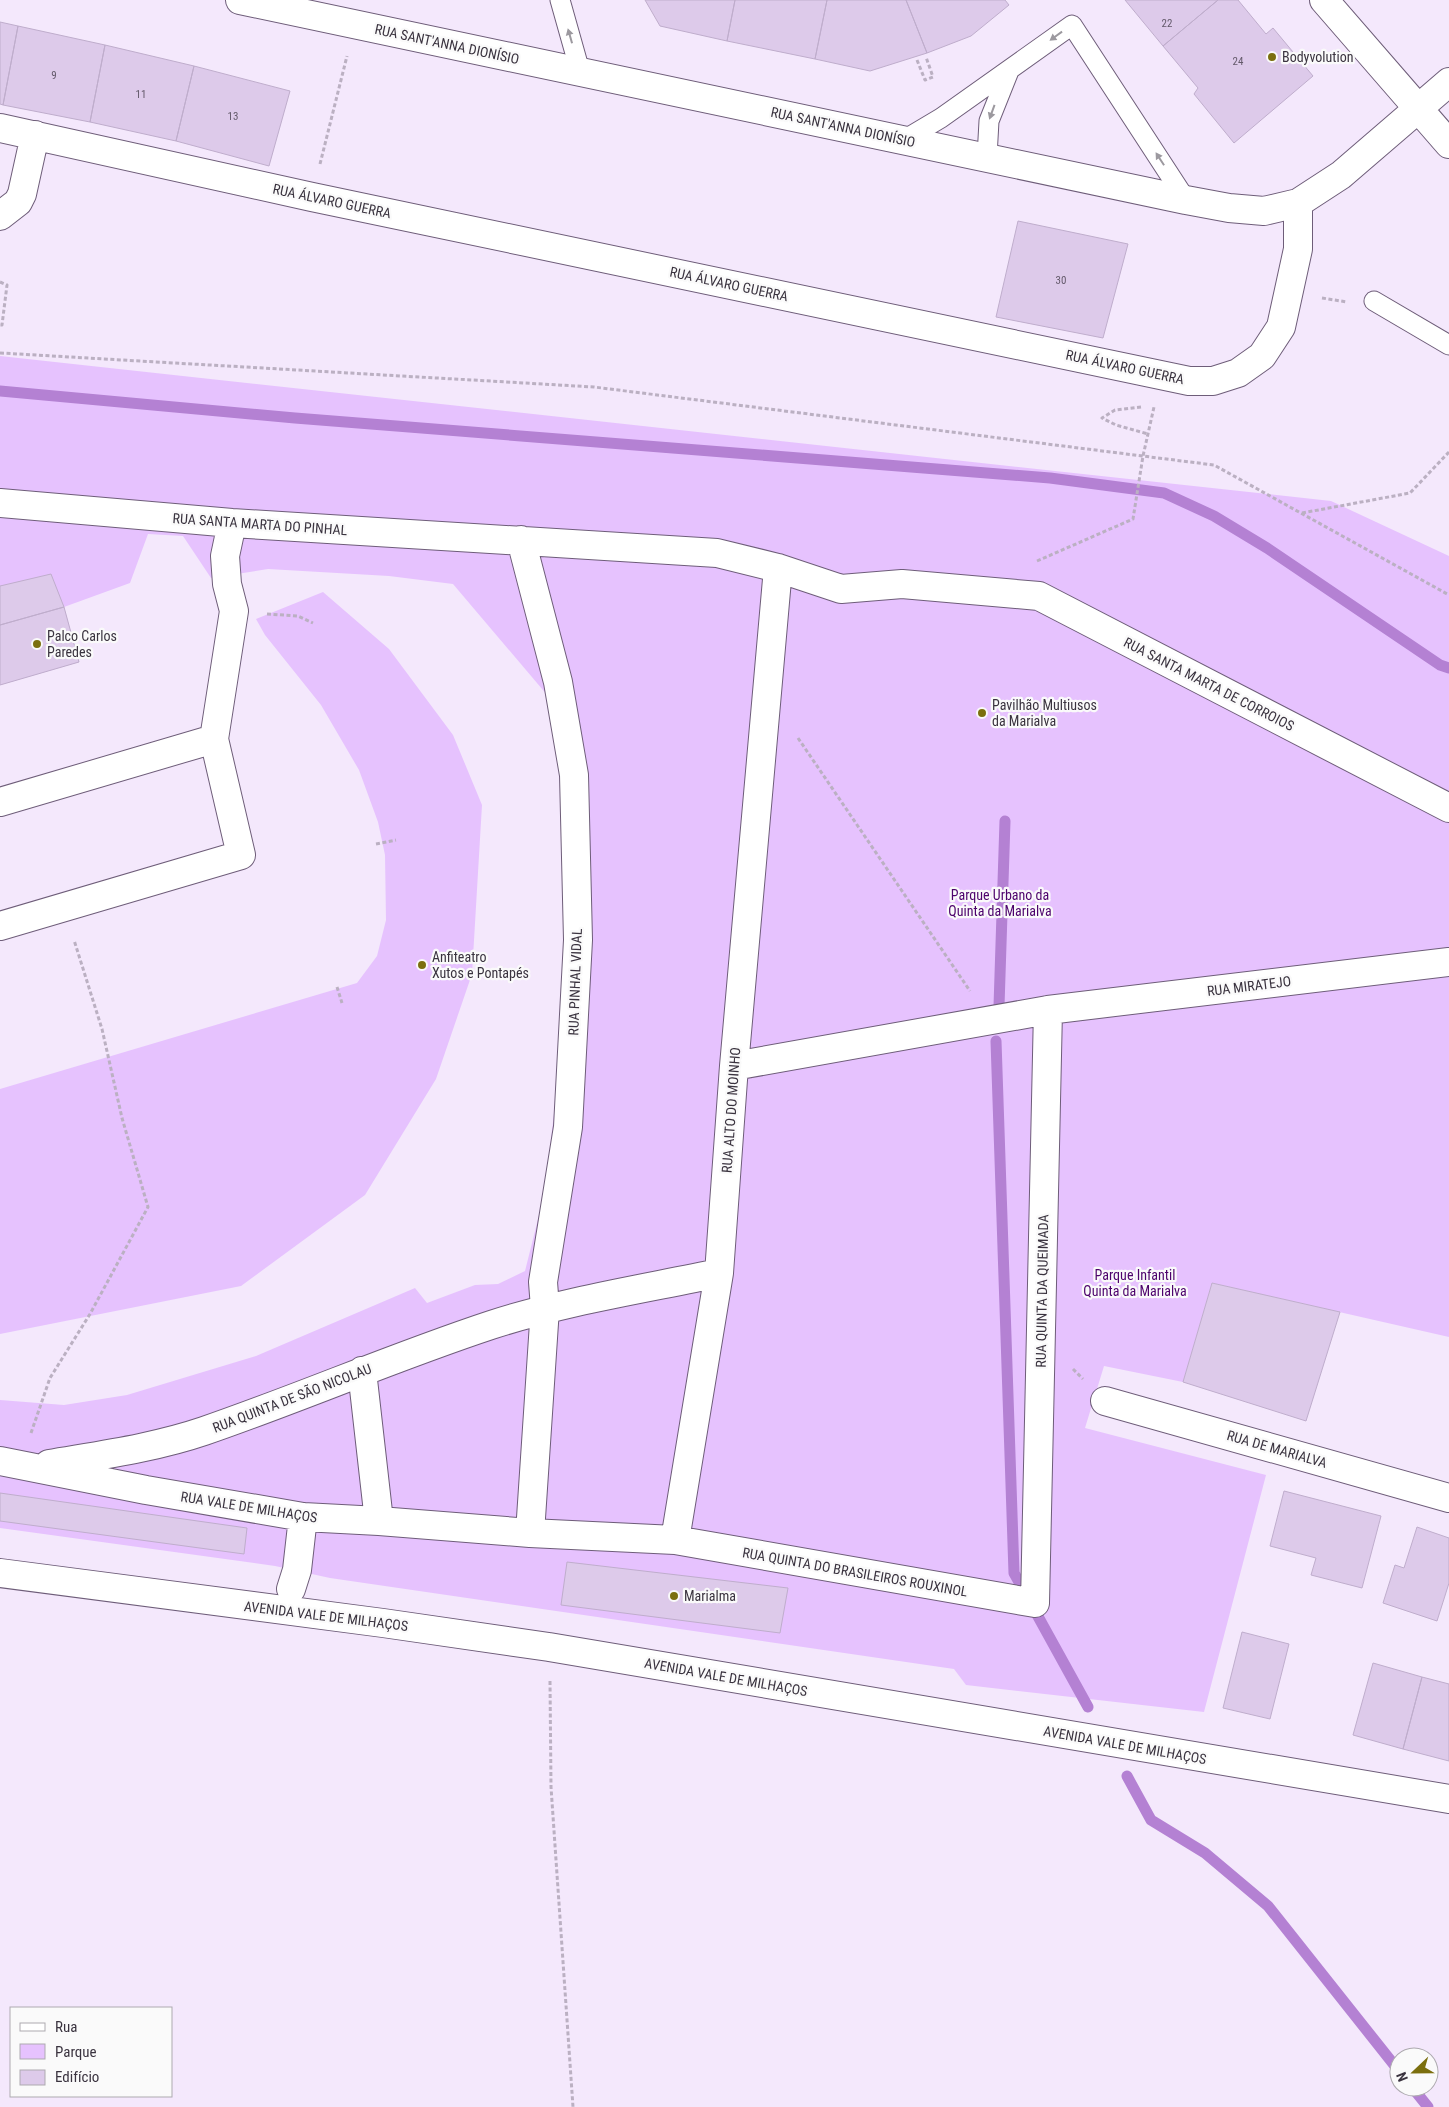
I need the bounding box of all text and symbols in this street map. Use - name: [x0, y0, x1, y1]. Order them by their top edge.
- house number: 22: [1162, 17, 1172, 30]
- street label: RUA SANT'ANNA DIONÍSIO: [373, 20, 521, 67]
- one-way arrow: [566, 28, 574, 43]
- one-way arrow: [1049, 31, 1063, 41]
- place label: Bodyvolution: [1282, 49, 1354, 65]
- marker: Bodyvolution: [1266, 51, 1278, 63]
- house number: 24: [1233, 55, 1244, 68]
- house number: 9: [51, 69, 57, 82]
- house number: 11: [136, 88, 146, 101]
- street label: RUA SANT'ANNA DIONÍSIO: [769, 103, 917, 150]
- one-way arrow: [988, 105, 996, 120]
- house number: 13: [228, 110, 238, 123]
- one-way arrow: [1155, 152, 1164, 165]
- street label: RUA ÁLVARO GUERRA: [271, 180, 393, 221]
- street label: RUA ÁLVARO GUERRA: [668, 263, 790, 304]
- house number: 30: [1056, 274, 1066, 287]
- street label: RUA ÁLVARO GUERRA: [1064, 346, 1186, 387]
- street label: RUA SANTA MARTA DO PINHAL: [172, 510, 348, 538]
- place label: Palco Carlos Paredes: [47, 628, 117, 660]
- street label: RUA SANTA MARTA DE CORROIOS: [1121, 634, 1297, 734]
- marker: Palco Carlos Paredes: [31, 638, 43, 650]
- place label: Pavilhão Multiusos da Marialva: [992, 697, 1097, 729]
- marker: Pavilhão Multiusos da Marialva: [976, 707, 988, 719]
- park label: Parque Urbano da Quinta da Marialva: [948, 887, 1052, 919]
- street label: RUA PINHAL VIDAL: [565, 928, 585, 1036]
- place label: Anfiteatro Xutos e Pontapés: [432, 949, 529, 981]
- marker: Anfiteatro Xutos e Pontapés: [416, 959, 428, 971]
- street label: RUA MIRATEJO: [1206, 973, 1292, 999]
- street label: RUA ALTO DO MOINHO: [719, 1047, 743, 1173]
- street label: RUA QUINTA DA QUEIMADA: [1033, 1214, 1051, 1368]
- park label: Parque Infantil Quinta da Marialva: [1083, 1267, 1187, 1299]
- street label: RUA QUINTA DE SÃO NICOLAU: [210, 1359, 374, 1436]
- street label: RUA DE MARIALVA: [1225, 1427, 1329, 1471]
- street label: RUA VALE DE MILHAÇOS: [180, 1488, 318, 1526]
- street label: RUA QUINTA DO BRASILEIROS ROUXINOL: [741, 1544, 969, 1600]
- place label: Marialma: [684, 1588, 736, 1604]
- marker: Marialma: [668, 1590, 680, 1602]
- street label: AVENIDA VALE DE MILHAÇOS: [243, 1598, 409, 1634]
- street label: AVENIDA VALE DE MILHAÇOS: [643, 1655, 809, 1699]
- street label: AVENIDA VALE DE MILHAÇOS: [1042, 1723, 1208, 1767]
- legend: [10, 2007, 172, 2097]
- text: Rua: [55, 2018, 77, 2036]
- text: Parque: [55, 2043, 97, 2061]
- north arrow: [1389, 2047, 1439, 2097]
- text: Edifício: [55, 2068, 99, 2086]
- text: N: [1393, 2070, 1411, 2084]

